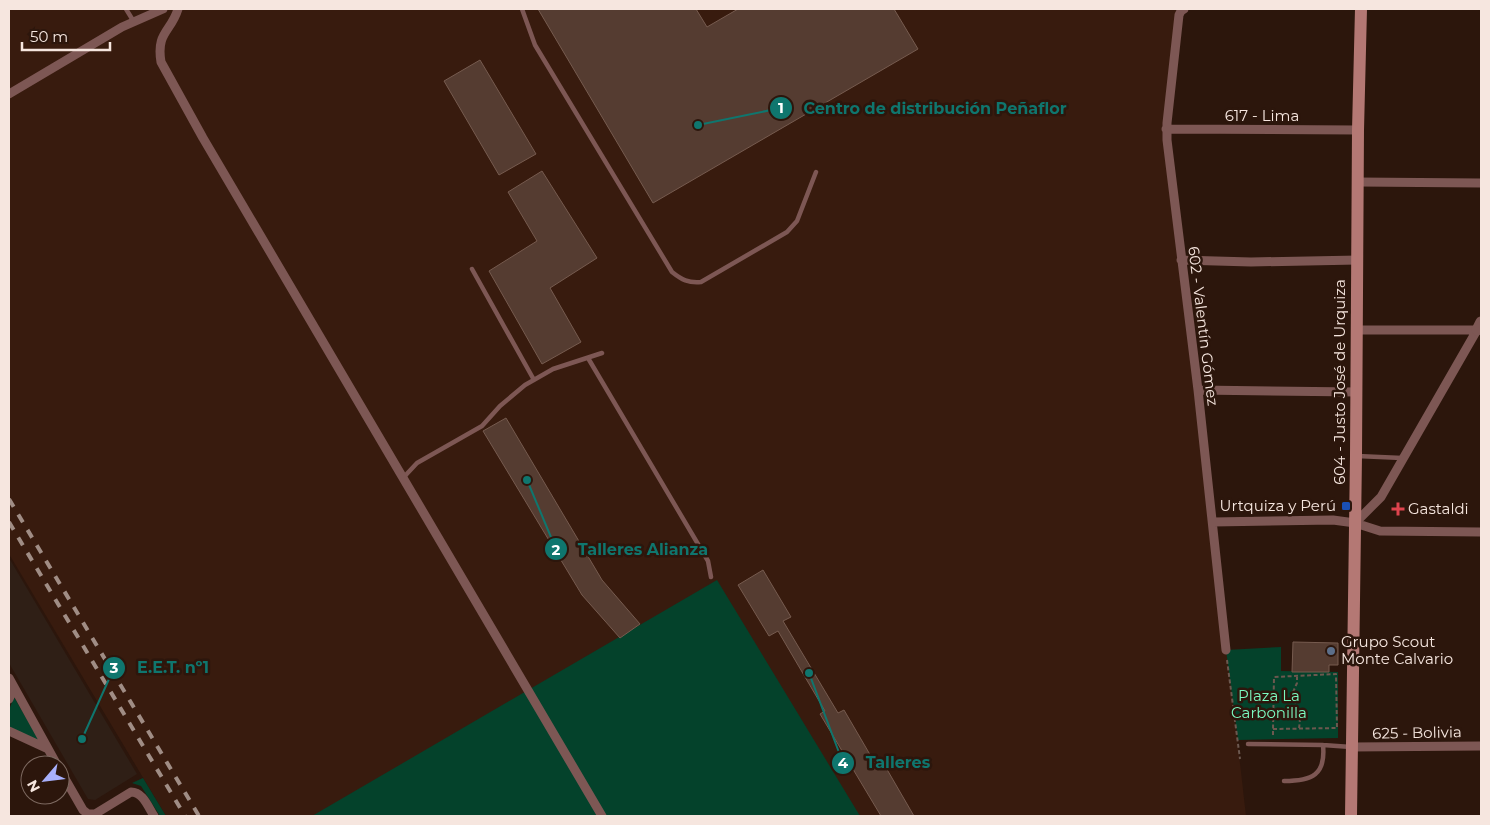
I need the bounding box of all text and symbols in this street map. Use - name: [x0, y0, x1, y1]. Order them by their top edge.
- scale bar: [22, 20, 110, 52]
- text: 50 m: [30, 27, 68, 46]
- callout: Centro de distribución Peñaflor: [768, 93, 1076, 124]
- text: 1: [778, 98, 784, 117]
- text: Centro de distribución Peñaflor: [803, 99, 1067, 118]
- street label: 617 - Lima: [1225, 106, 1299, 125]
- street label: 602 - Valentín Gómez: [1184, 245, 1223, 407]
- street label: 604 - Justo José de Urquiza: [1330, 279, 1349, 485]
- place label: Urtquiza y Perú: [1220, 496, 1336, 515]
- place label: Gastaldi: [1408, 499, 1469, 518]
- marker: Urtquiza y Perú: [1340, 500, 1352, 512]
- marker: Gastaldi: [1392, 503, 1404, 515]
- callout: Talleres Alianza: [543, 534, 719, 565]
- text: 2: [552, 540, 561, 559]
- text: Talleres Alianza: [578, 540, 708, 559]
- place label: Grupo Scout Monte Calvario: [1341, 632, 1453, 668]
- marker: Grupo Scout Monte Calvario: [1325, 645, 1337, 657]
- callout: E.E.T. nº1: [102, 652, 219, 683]
- text: 3: [109, 658, 119, 677]
- text: E.E.T. nº1: [137, 658, 209, 677]
- park label: Plaza La Carbonilla: [1231, 686, 1307, 722]
- street label: 625 - Bolivia: [1372, 722, 1462, 743]
- callout: Talleres: [831, 747, 940, 778]
- text: 4: [838, 753, 849, 772]
- text: Talleres: [866, 753, 931, 772]
- north arrow: [20, 755, 70, 805]
- text: N: [23, 777, 44, 795]

